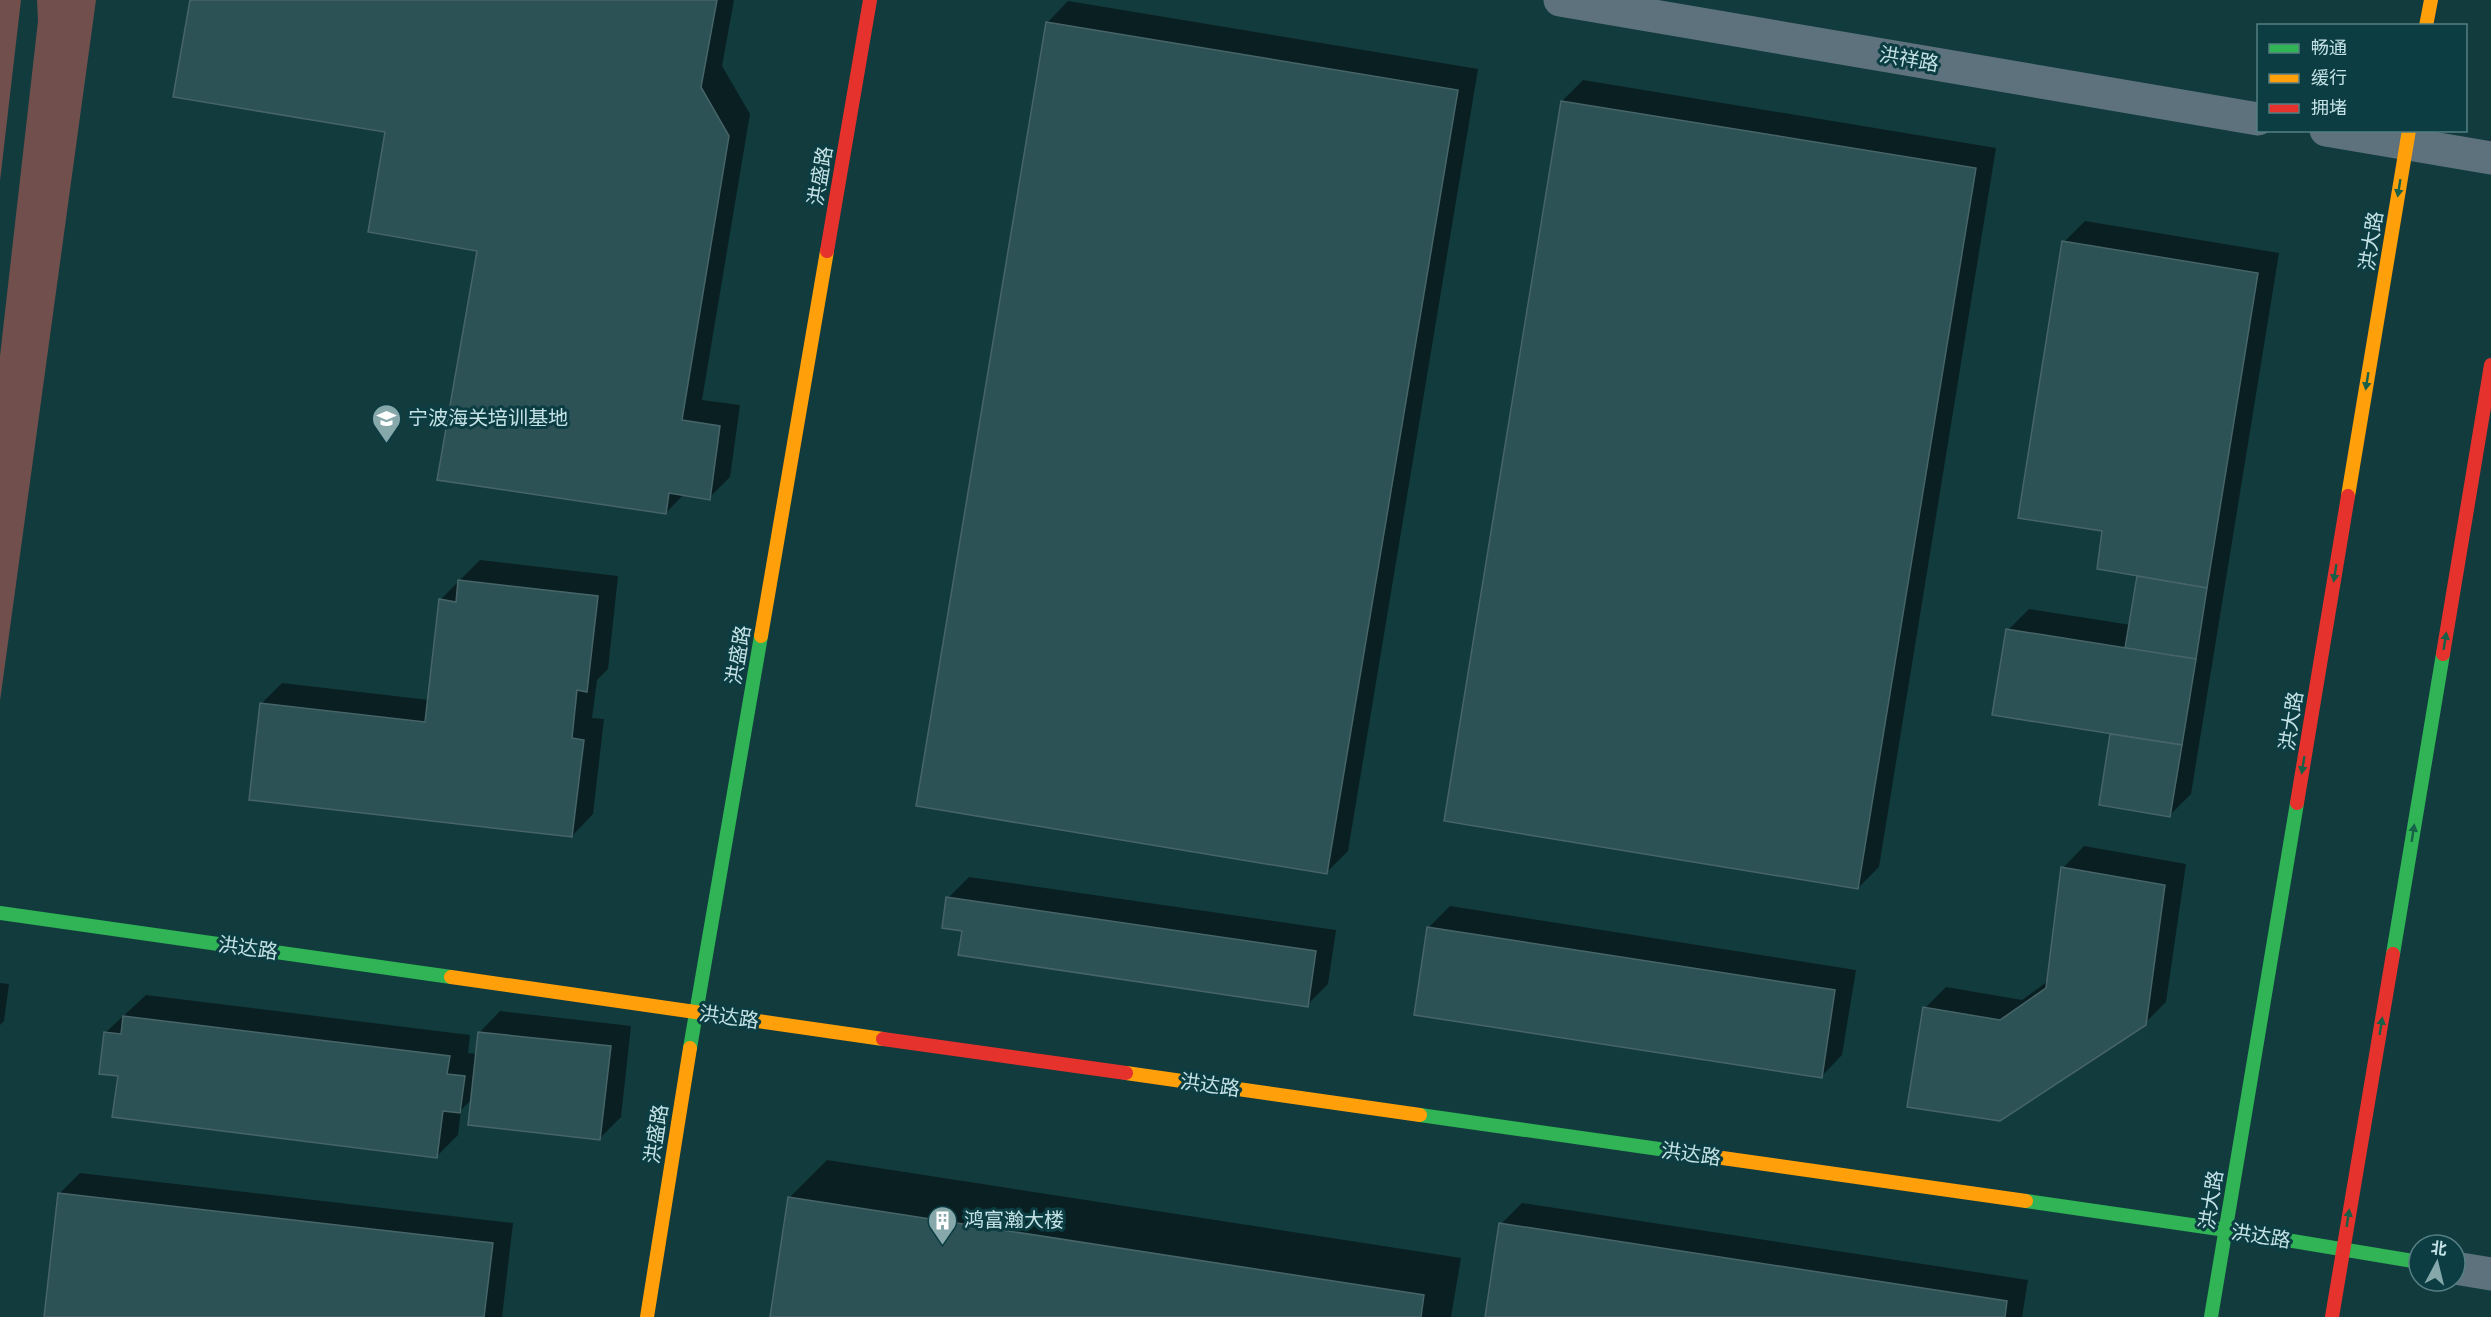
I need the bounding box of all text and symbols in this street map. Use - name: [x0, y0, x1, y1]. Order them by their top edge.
- legend: [2257, 24, 2467, 132]
- text: 畅通: [2311, 36, 2347, 60]
- street label: 洪祥路: [1877, 41, 1941, 77]
- text: 缓行: [2311, 66, 2347, 90]
- text: 拥堵: [2311, 96, 2347, 120]
- street label: 洪盛路: [802, 144, 838, 208]
- one-way arrow: [2395, 179, 2404, 198]
- street label: 洪大路: [2353, 209, 2389, 273]
- one-way arrow: [2362, 371, 2371, 390]
- school or university icon: 宁波海关培训基地: [371, 402, 403, 444]
- place label: 宁波海关培训基地: [408, 405, 568, 431]
- one-way arrow: [2330, 564, 2339, 583]
- street label: 洪盛路: [720, 623, 756, 687]
- one-way arrow: [2441, 631, 2450, 650]
- street label: 洪大路: [2273, 689, 2309, 753]
- one-way arrow: [2298, 756, 2307, 775]
- one-way arrow: [2408, 824, 2417, 843]
- street label: 洪达路: [216, 931, 280, 965]
- street label: 洪达路: [697, 1000, 761, 1034]
- one-way arrow: [2376, 1016, 2385, 1035]
- street label: 洪达路: [1178, 1068, 1242, 1102]
- street label: 洪盛路: [638, 1102, 674, 1166]
- street label: 洪达路: [1659, 1137, 1723, 1171]
- street label: 洪大路: [2193, 1168, 2229, 1232]
- building icon: 鸿富瀚大楼: [927, 1204, 959, 1246]
- place label: 鸿富瀚大楼: [964, 1207, 1064, 1233]
- one-way arrow: [2344, 1208, 2353, 1227]
- street label: 洪达路: [2229, 1218, 2293, 1254]
- north arrow: [2407, 1233, 2467, 1293]
- text: 北: [2430, 1237, 2448, 1260]

